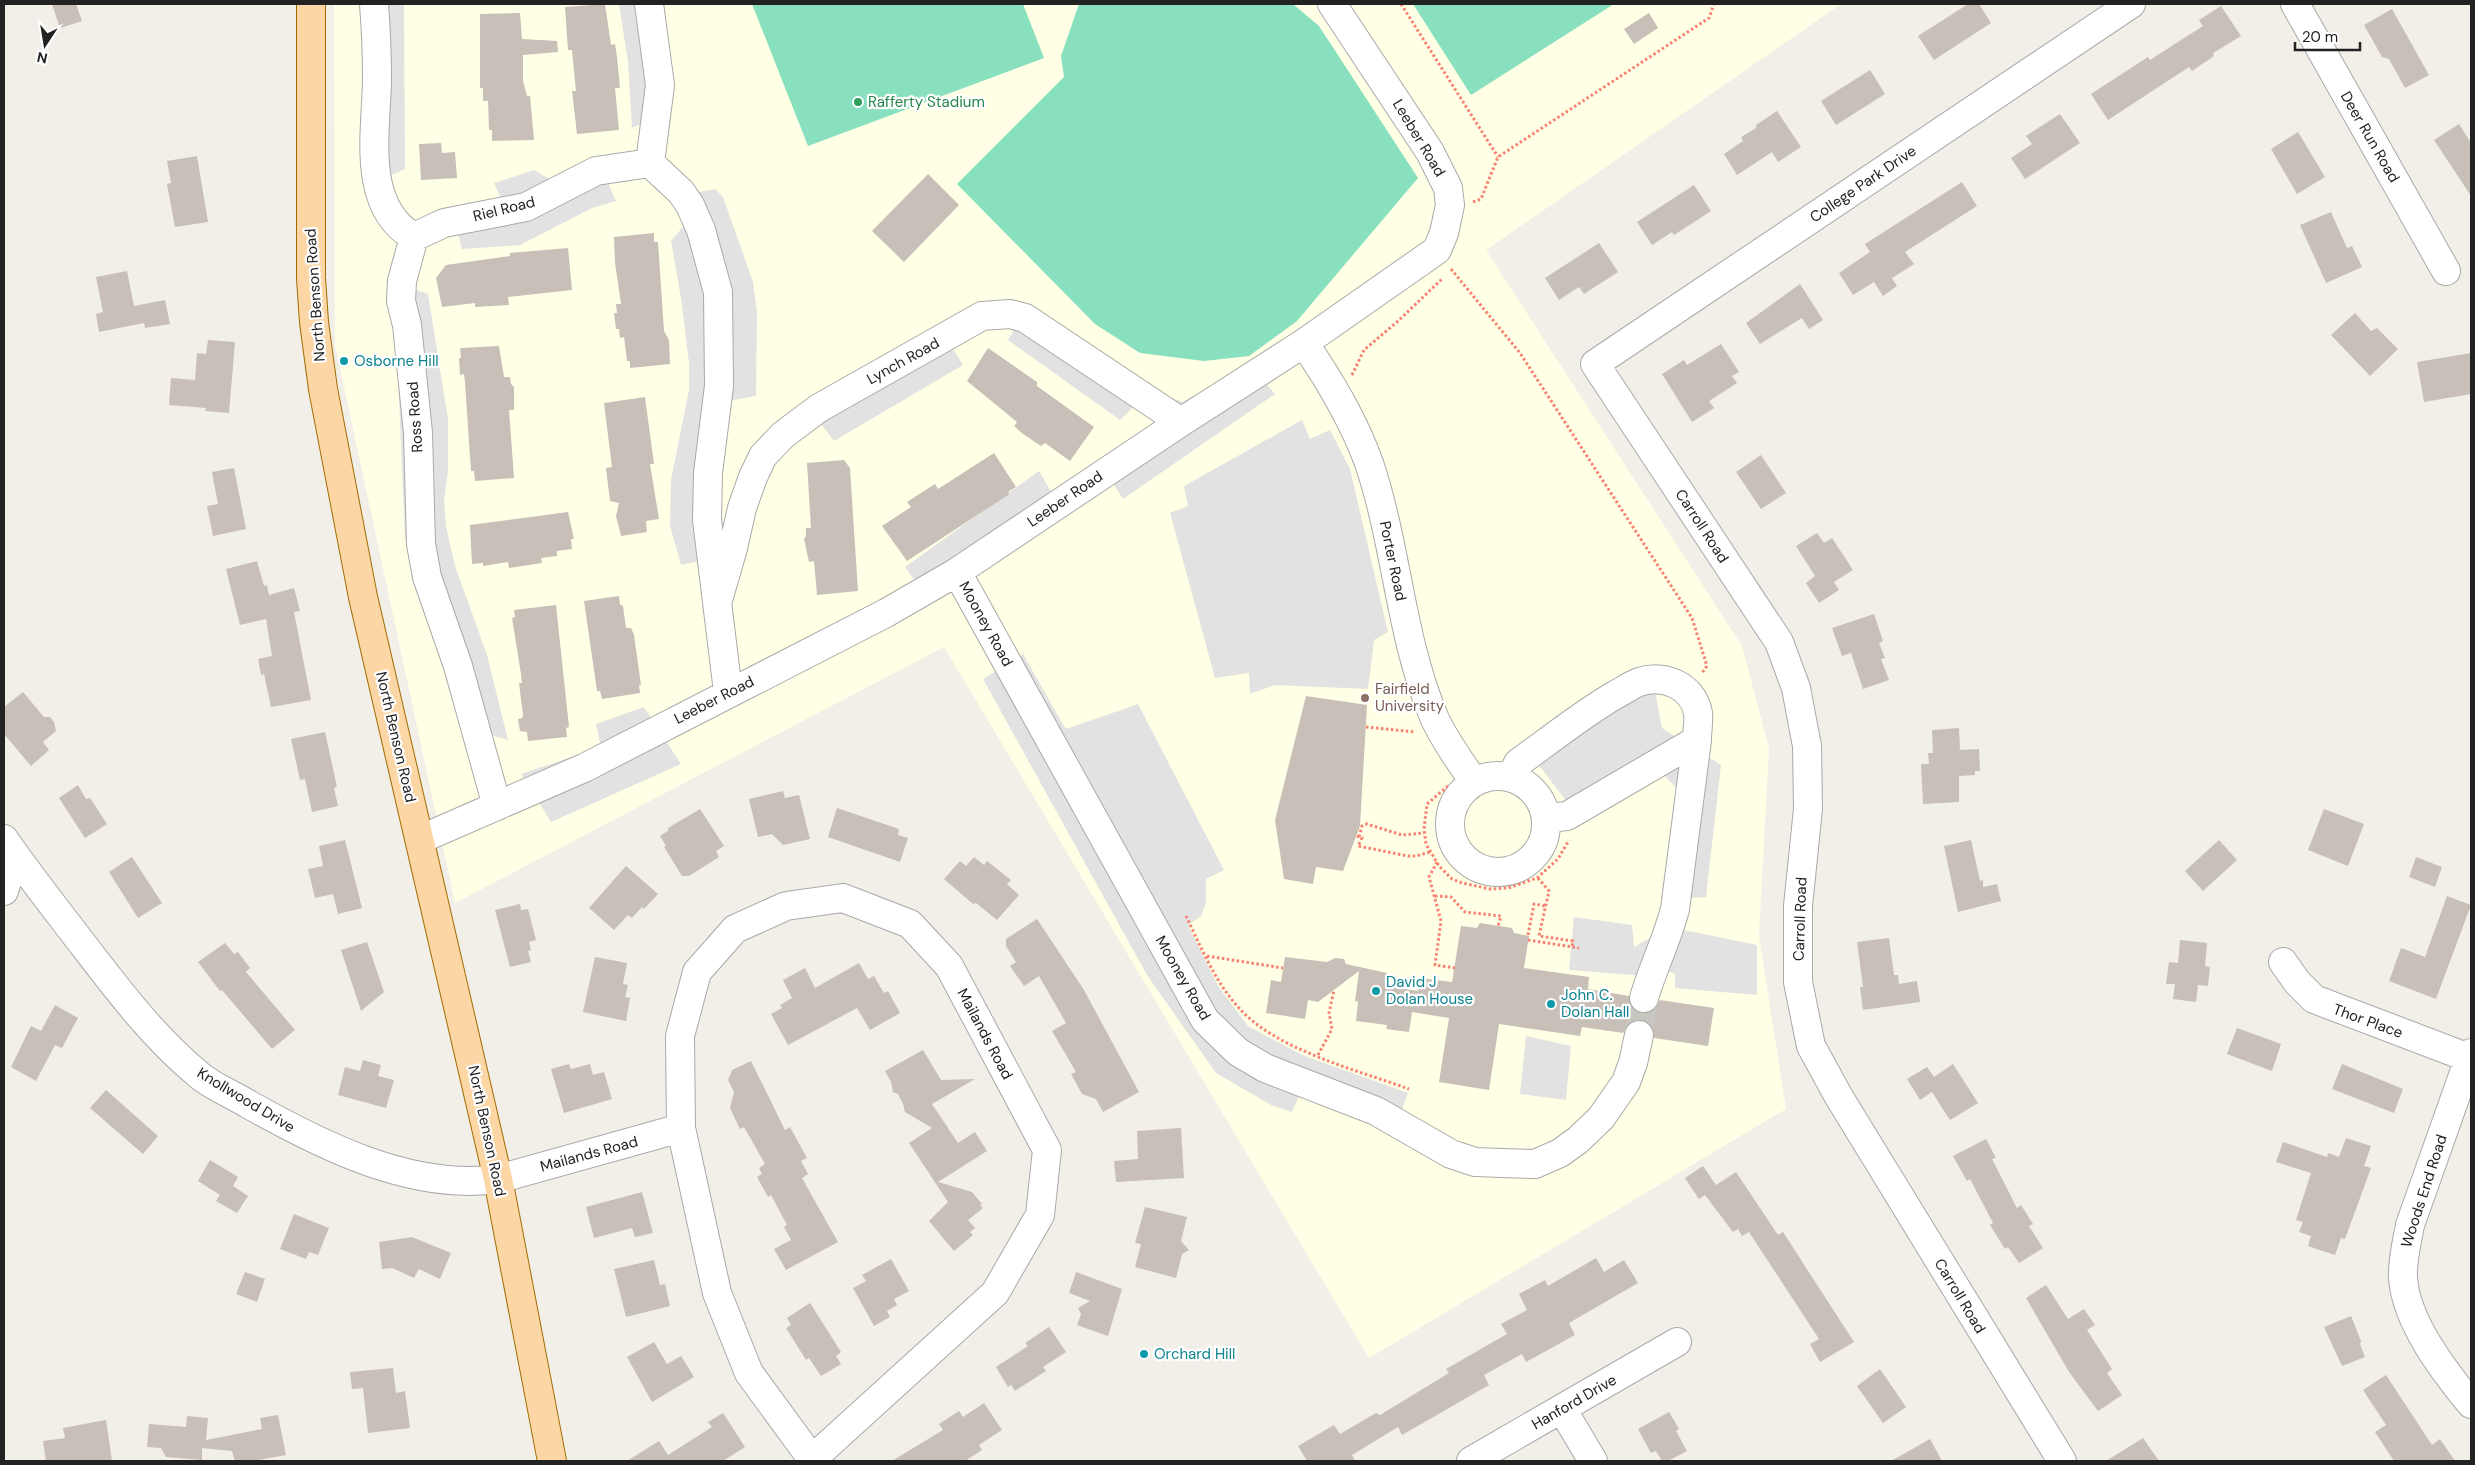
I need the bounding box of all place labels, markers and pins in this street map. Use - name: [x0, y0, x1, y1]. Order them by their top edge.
- place label: Rafferty Stadium: [868, 92, 985, 112]
- marker: Rafferty Stadium: [852, 96, 864, 108]
- place label: Osborne Hill: [354, 351, 439, 371]
- marker: Osborne Hill: [338, 355, 350, 367]
- place label: Fairfield University: [1375, 679, 1445, 716]
- marker: Fairfield University: [1359, 692, 1371, 704]
- place label: David J Dolan House: [1386, 972, 1473, 1009]
- marker: David J Dolan House: [1370, 985, 1382, 997]
- place label: John C. Dolan Hall: [1561, 985, 1629, 1022]
- marker: John C. Dolan Hall: [1545, 998, 1557, 1010]
- place label: Orchard Hill: [1154, 1344, 1235, 1364]
- marker: Orchard Hill: [1138, 1348, 1150, 1360]

